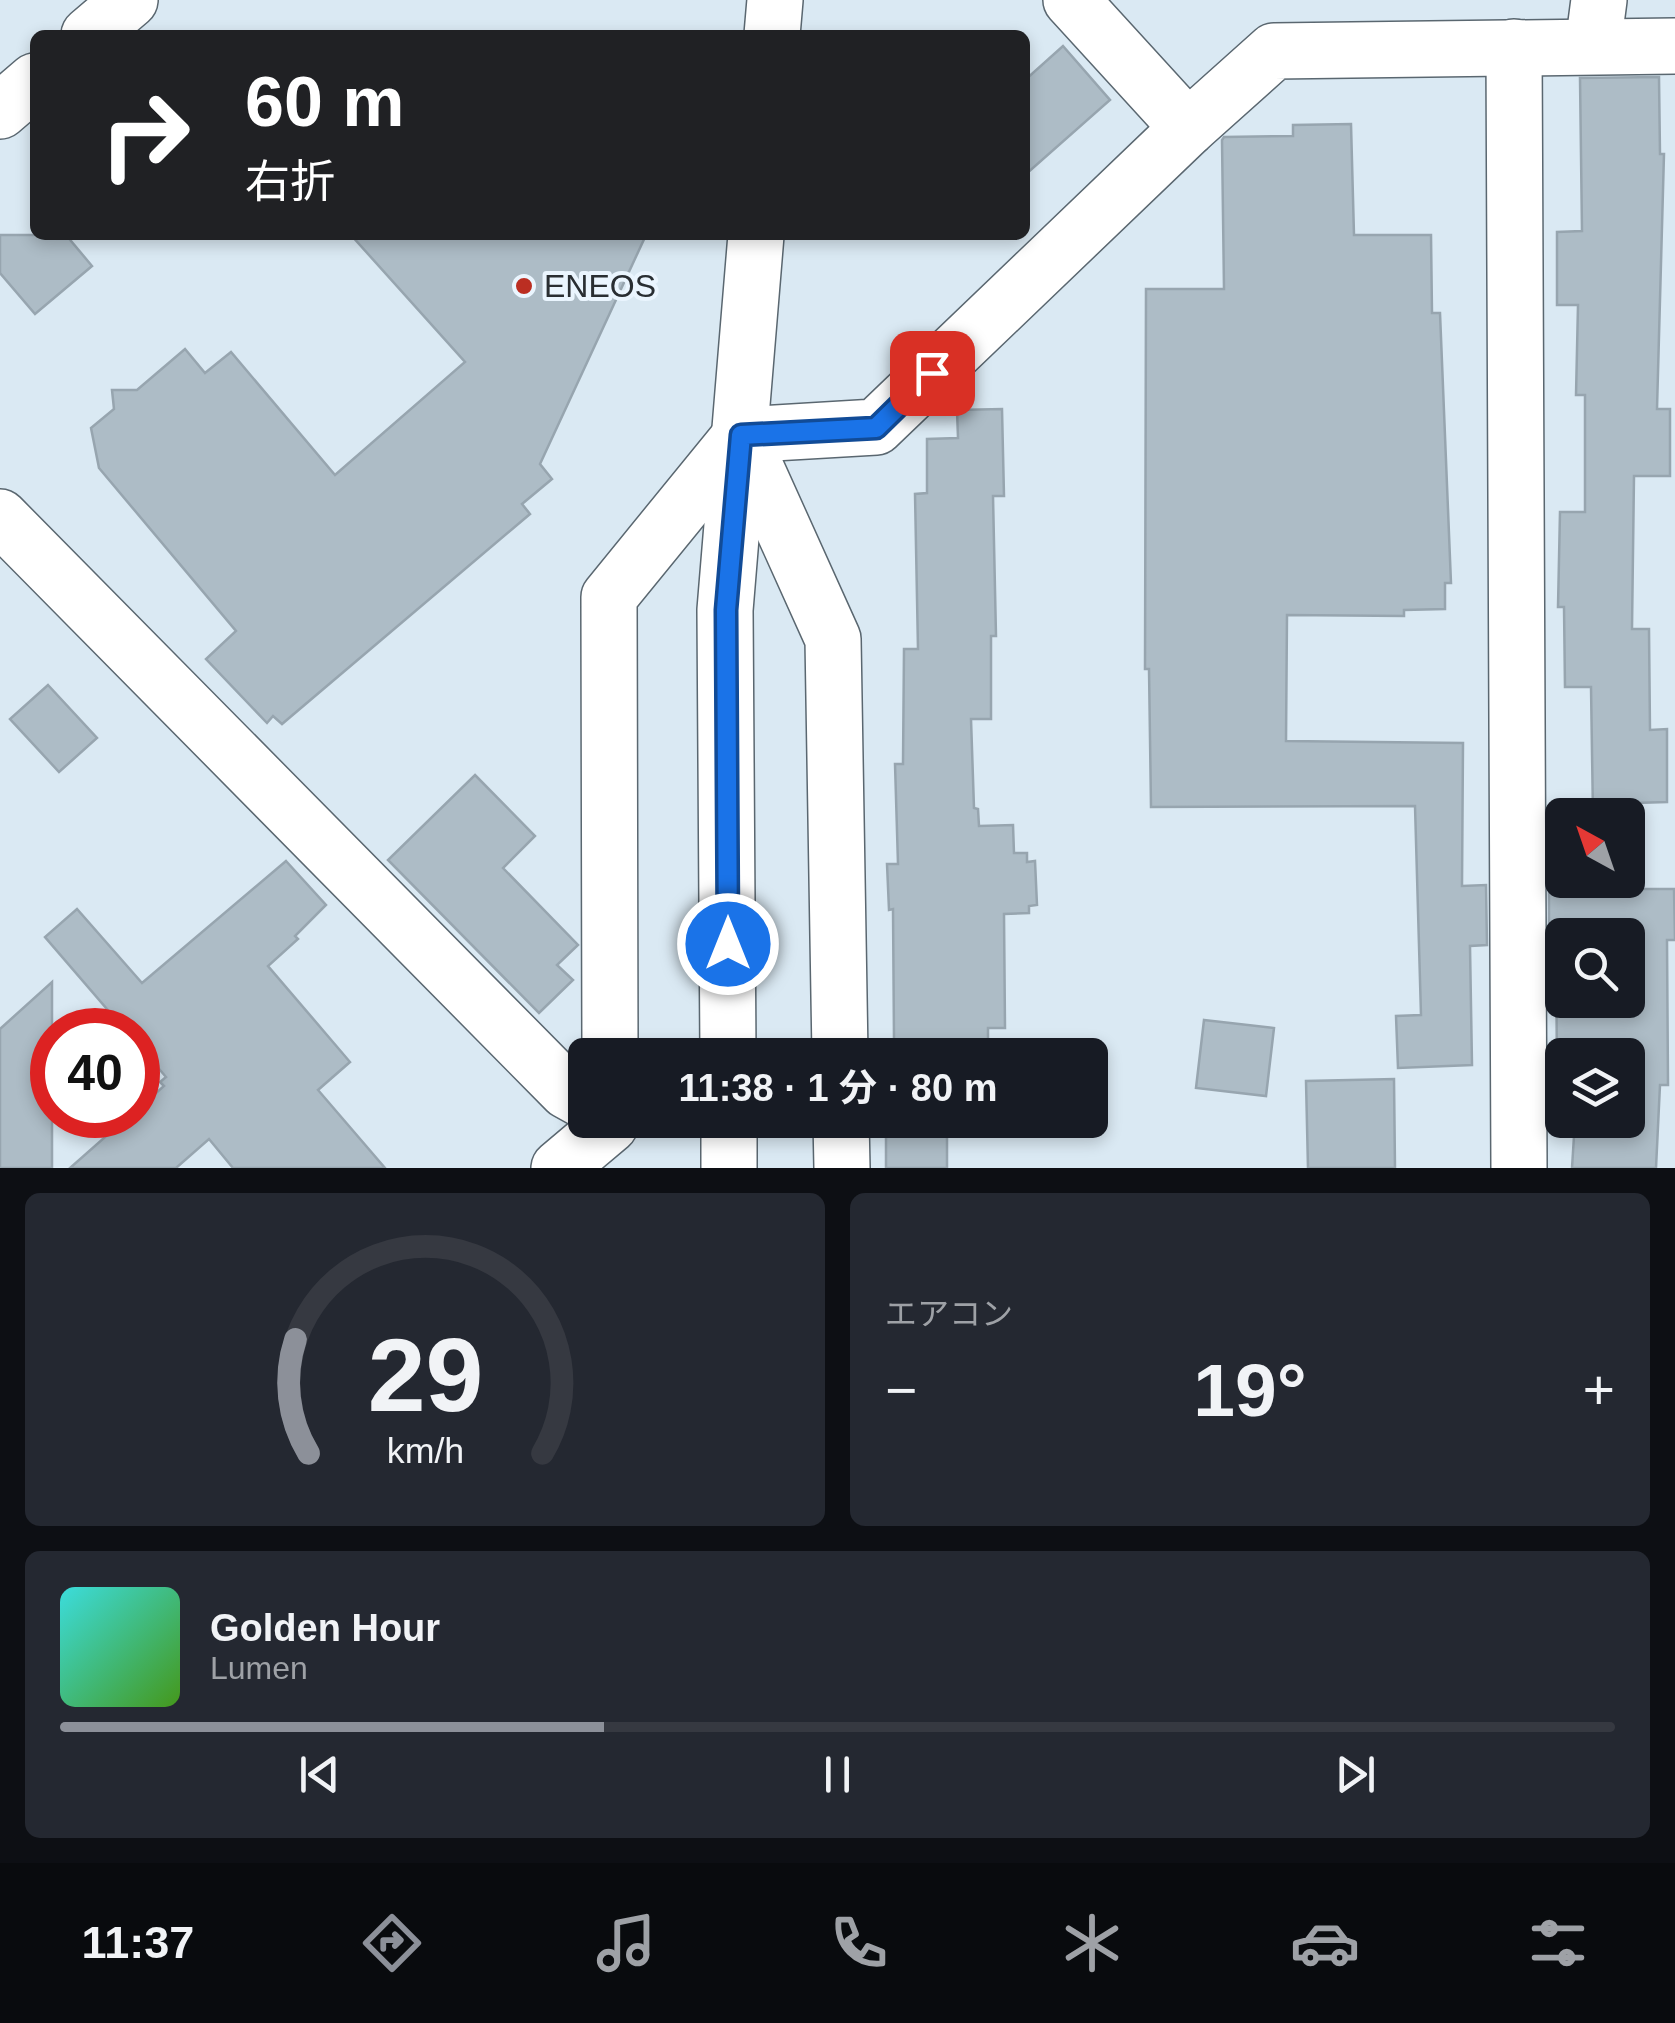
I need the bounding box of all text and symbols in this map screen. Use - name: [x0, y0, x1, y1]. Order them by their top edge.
- text: 60 m: [245, 63, 405, 141]
- icon: right: [80, 70, 210, 200]
- text: 右折: [245, 156, 335, 207]
- place label: ENEOS: [544, 268, 656, 304]
- marker: ENEOS: [513, 275, 535, 297]
- pin: [890, 331, 975, 416]
- icon: arrive: [905, 346, 960, 401]
- north arrow: [1545, 798, 1645, 898]
- map controls: [1545, 798, 1645, 1138]
- position arrow: [676, 892, 780, 996]
- button: search: [1545, 918, 1645, 1018]
- speed limit sign: 40: [30, 1008, 160, 1138]
- button: layers: [1545, 1038, 1645, 1138]
- text: 11:38 · 1 分 · 80 m: [679, 1067, 997, 1109]
- text: エアコン: [885, 1296, 1013, 1332]
- text: 29: [367, 1317, 483, 1433]
- text: 19°: [1193, 1348, 1307, 1432]
- text: −: [885, 1359, 917, 1421]
- text: +: [1583, 1359, 1615, 1421]
- text: km/h: [386, 1431, 464, 1471]
- text: Golden Hour: [210, 1607, 440, 1649]
- text: Lumen: [210, 1650, 308, 1686]
- icon: previous: [292, 1747, 347, 1802]
- icon: pause: [810, 1747, 865, 1802]
- icon: next: [1328, 1747, 1383, 1802]
- icon: directions: [357, 1908, 427, 1978]
- icon: music: [591, 1908, 661, 1978]
- icon: phone: [824, 1908, 894, 1978]
- icon: climate: [1057, 1908, 1127, 1978]
- icon: car: [1290, 1908, 1360, 1978]
- icon: filters: [1523, 1908, 1593, 1978]
- text: 11:37: [82, 1917, 194, 1968]

